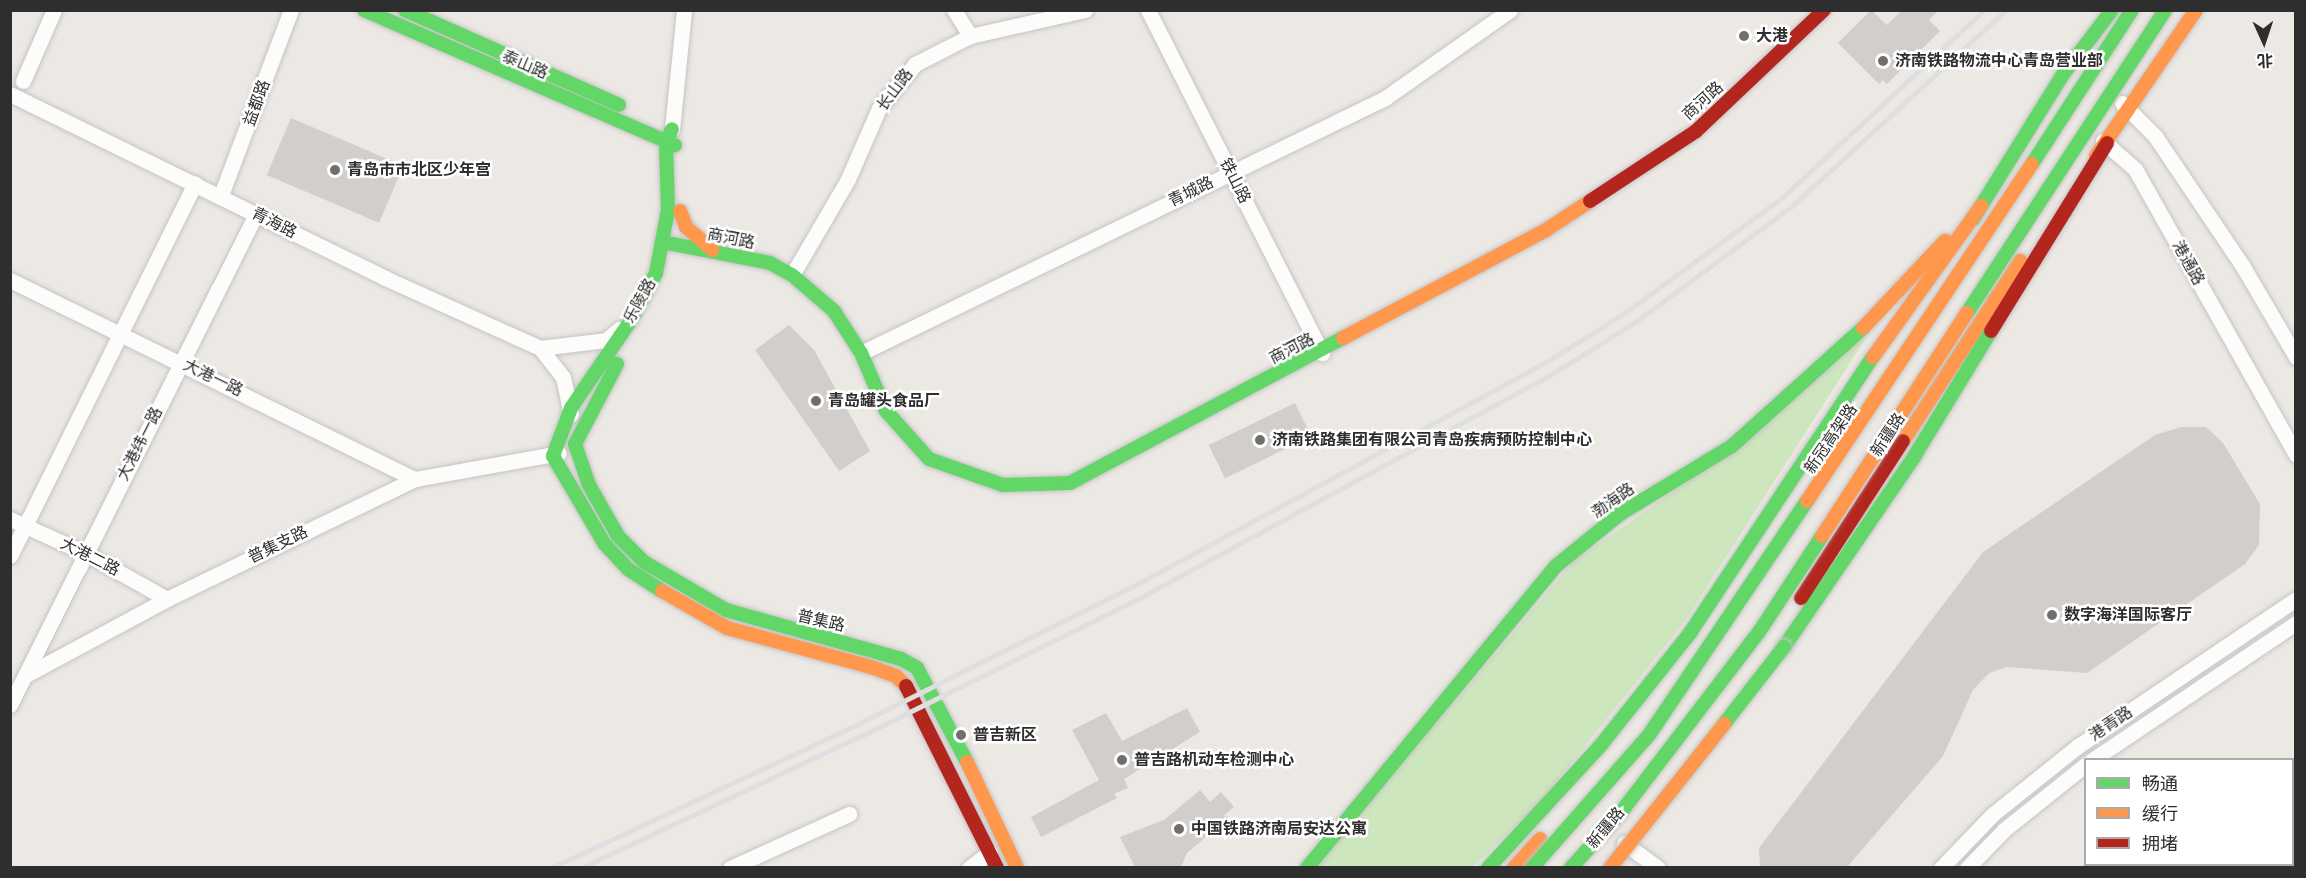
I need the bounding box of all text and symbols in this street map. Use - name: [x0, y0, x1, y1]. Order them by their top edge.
- north arrow: [2234, 12, 2294, 72]
- place label: 大港: [1756, 26, 1788, 46]
- marker: 大港: [1737, 29, 1751, 43]
- street label: 泰山路: [499, 47, 551, 83]
- text: 北: [2256, 49, 2274, 71]
- place label: 济南铁路物流中心青岛营业部: [1895, 51, 2103, 71]
- marker: 济南铁路物流中心青岛营业部: [1876, 54, 1890, 68]
- street label: 长山路: [873, 65, 917, 115]
- street label: 益都路: [240, 77, 274, 129]
- street label: 商河路: [1679, 78, 1727, 124]
- street label: 铁山路: [1216, 155, 1254, 207]
- place label: 青岛市市北区少年宫: [347, 160, 491, 180]
- marker: 青岛市市北区少年宫: [328, 163, 342, 177]
- street label: 青城路: [1165, 173, 1217, 211]
- street label: 青海路: [248, 204, 300, 242]
- street label: 商河路: [706, 225, 756, 253]
- street label: 港通路: [2168, 237, 2208, 289]
- street label: 乐陵路: [620, 275, 660, 327]
- street label: 商河路: [1266, 330, 1318, 368]
- street label: 大港一路: [180, 355, 246, 401]
- place label: 青岛罐头食品厂: [828, 391, 940, 411]
- marker: 青岛罐头食品厂: [809, 394, 823, 408]
- street label: 新冠高架路: [1801, 400, 1861, 478]
- street label: 大港纬一路: [113, 404, 167, 484]
- street label: 新疆路: [1867, 410, 1909, 460]
- place label: 济南铁路集团有限公司青岛疾病预防控制中心: [1272, 430, 1592, 450]
- marker: 济南铁路集团有限公司青岛疾病预防控制中心: [1253, 433, 1267, 447]
- street label: 渤海路: [1588, 479, 1638, 523]
- street label: 普集支路: [245, 522, 311, 568]
- street label: 大港二路: [57, 534, 123, 580]
- place label: 数字海洋国际客厅: [2064, 605, 2192, 625]
- street label: 普集路: [795, 606, 847, 636]
- marker: 数字海洋国际客厅: [2045, 608, 2059, 622]
- street label: 港青路: [2086, 703, 2136, 745]
- place label: 普吉新区: [973, 725, 1037, 745]
- marker: 普吉新区: [954, 728, 968, 742]
- place label: 普吉路机动车检测中心: [1134, 750, 1294, 770]
- marker: 普吉路机动车检测中心: [1115, 753, 1129, 767]
- legend: [2084, 758, 2294, 866]
- text: 畅通: [2142, 772, 2178, 797]
- text: 缓行: [2142, 802, 2178, 827]
- street label: 新疆路: [1583, 803, 1629, 853]
- place label: 中国铁路济南局安达公寓: [1191, 819, 1367, 839]
- marker: 中国铁路济南局安达公寓: [1172, 822, 1186, 836]
- text: 拥堵: [2142, 832, 2178, 857]

